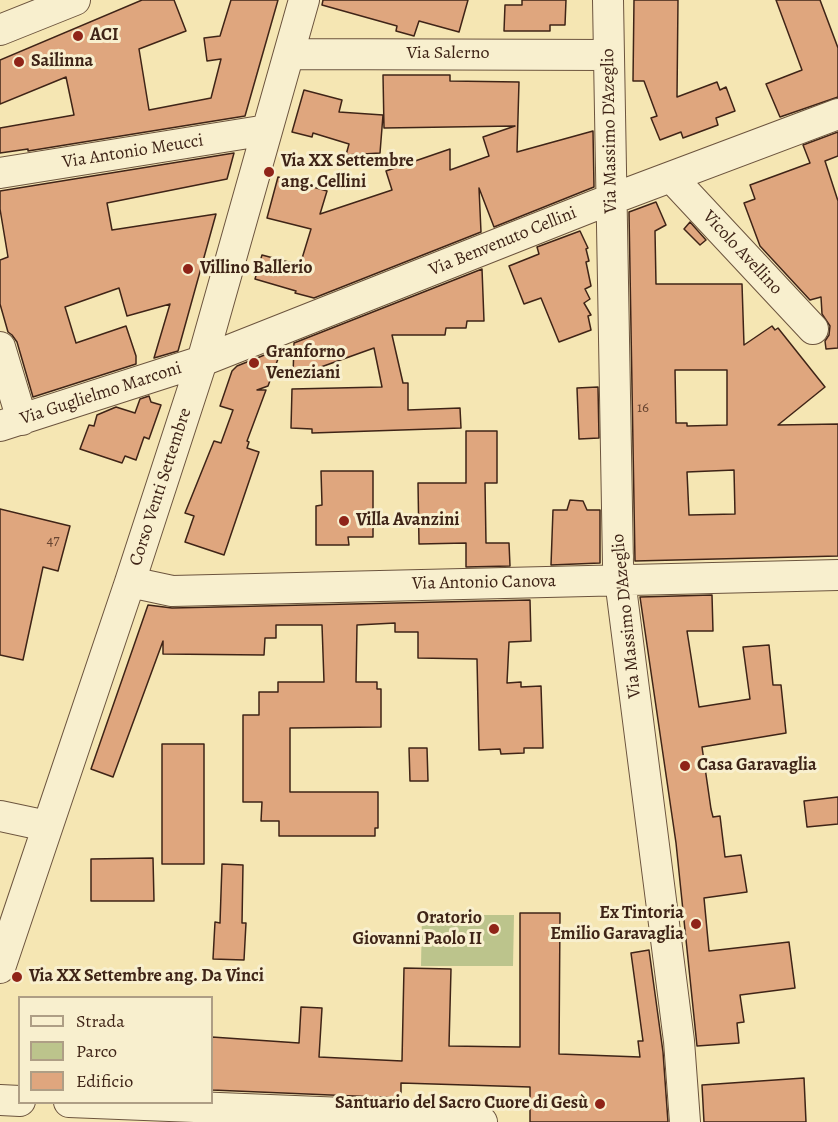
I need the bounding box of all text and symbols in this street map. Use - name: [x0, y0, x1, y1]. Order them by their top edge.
- place label: ACI: [90, 25, 119, 47]
- marker: ACI: [71, 29, 85, 43]
- street label: Via Salerno: [406, 43, 490, 65]
- street label: Via Massimo D'Azeglio: [598, 48, 622, 214]
- place label: Sailinna: [31, 51, 93, 73]
- marker: Sailinna: [12, 55, 26, 69]
- street label: Via Antonio Meucci: [61, 130, 205, 174]
- place label: Via XX Settembre ang. Cellini: [281, 151, 414, 194]
- marker: Via XX Settembre ang. Cellini: [262, 165, 276, 179]
- street label: Via Benvenuto Cellini: [426, 203, 580, 281]
- street label: Vicolo Avellino: [698, 206, 786, 300]
- place label: Villino Ballerio: [200, 258, 313, 280]
- marker: Villino Ballerio: [181, 262, 195, 276]
- place label: Granforno Veneziani: [266, 342, 345, 385]
- marker: Granforno Veneziani: [247, 356, 261, 370]
- street label: Via Guglielmo Marconi: [18, 358, 184, 430]
- house number: 16: [637, 399, 649, 417]
- street label: Corso Venti Settembre: [125, 405, 197, 569]
- place label: Villa Avanzini: [356, 510, 460, 532]
- marker: Villa Avanzini: [337, 514, 351, 528]
- house number: 47: [46, 532, 60, 550]
- street label: Via Massimo D'Azeglio: [608, 533, 646, 699]
- street label: Via Antonio Canova: [412, 571, 556, 595]
- place label: Casa Garavaglia: [697, 755, 817, 777]
- marker: Casa Garavaglia: [678, 759, 692, 773]
- place label: Ex Tintoria Emilio Garavaglia: [550, 903, 684, 946]
- place label: Oratorio Giovanni Paolo II: [353, 908, 482, 950]
- marker: Ex Tintoria Emilio Garavaglia: [689, 917, 703, 931]
- marker: Oratorio Giovanni Paolo II: [487, 922, 501, 936]
- place label: Via XX Settembre ang. Da Vinci: [29, 966, 264, 988]
- marker: Via XX Settembre ang. Da Vinci: [10, 970, 24, 984]
- legend: [18, 996, 213, 1104]
- text: Strada: [76, 1009, 125, 1033]
- text: Parco: [76, 1039, 117, 1063]
- text: Edificio: [76, 1069, 133, 1093]
- place label: Santuario del Sacro Cuore di Gesù: [335, 1093, 588, 1115]
- marker: Santuario del Sacro Cuore di Gesù: [593, 1097, 607, 1111]

